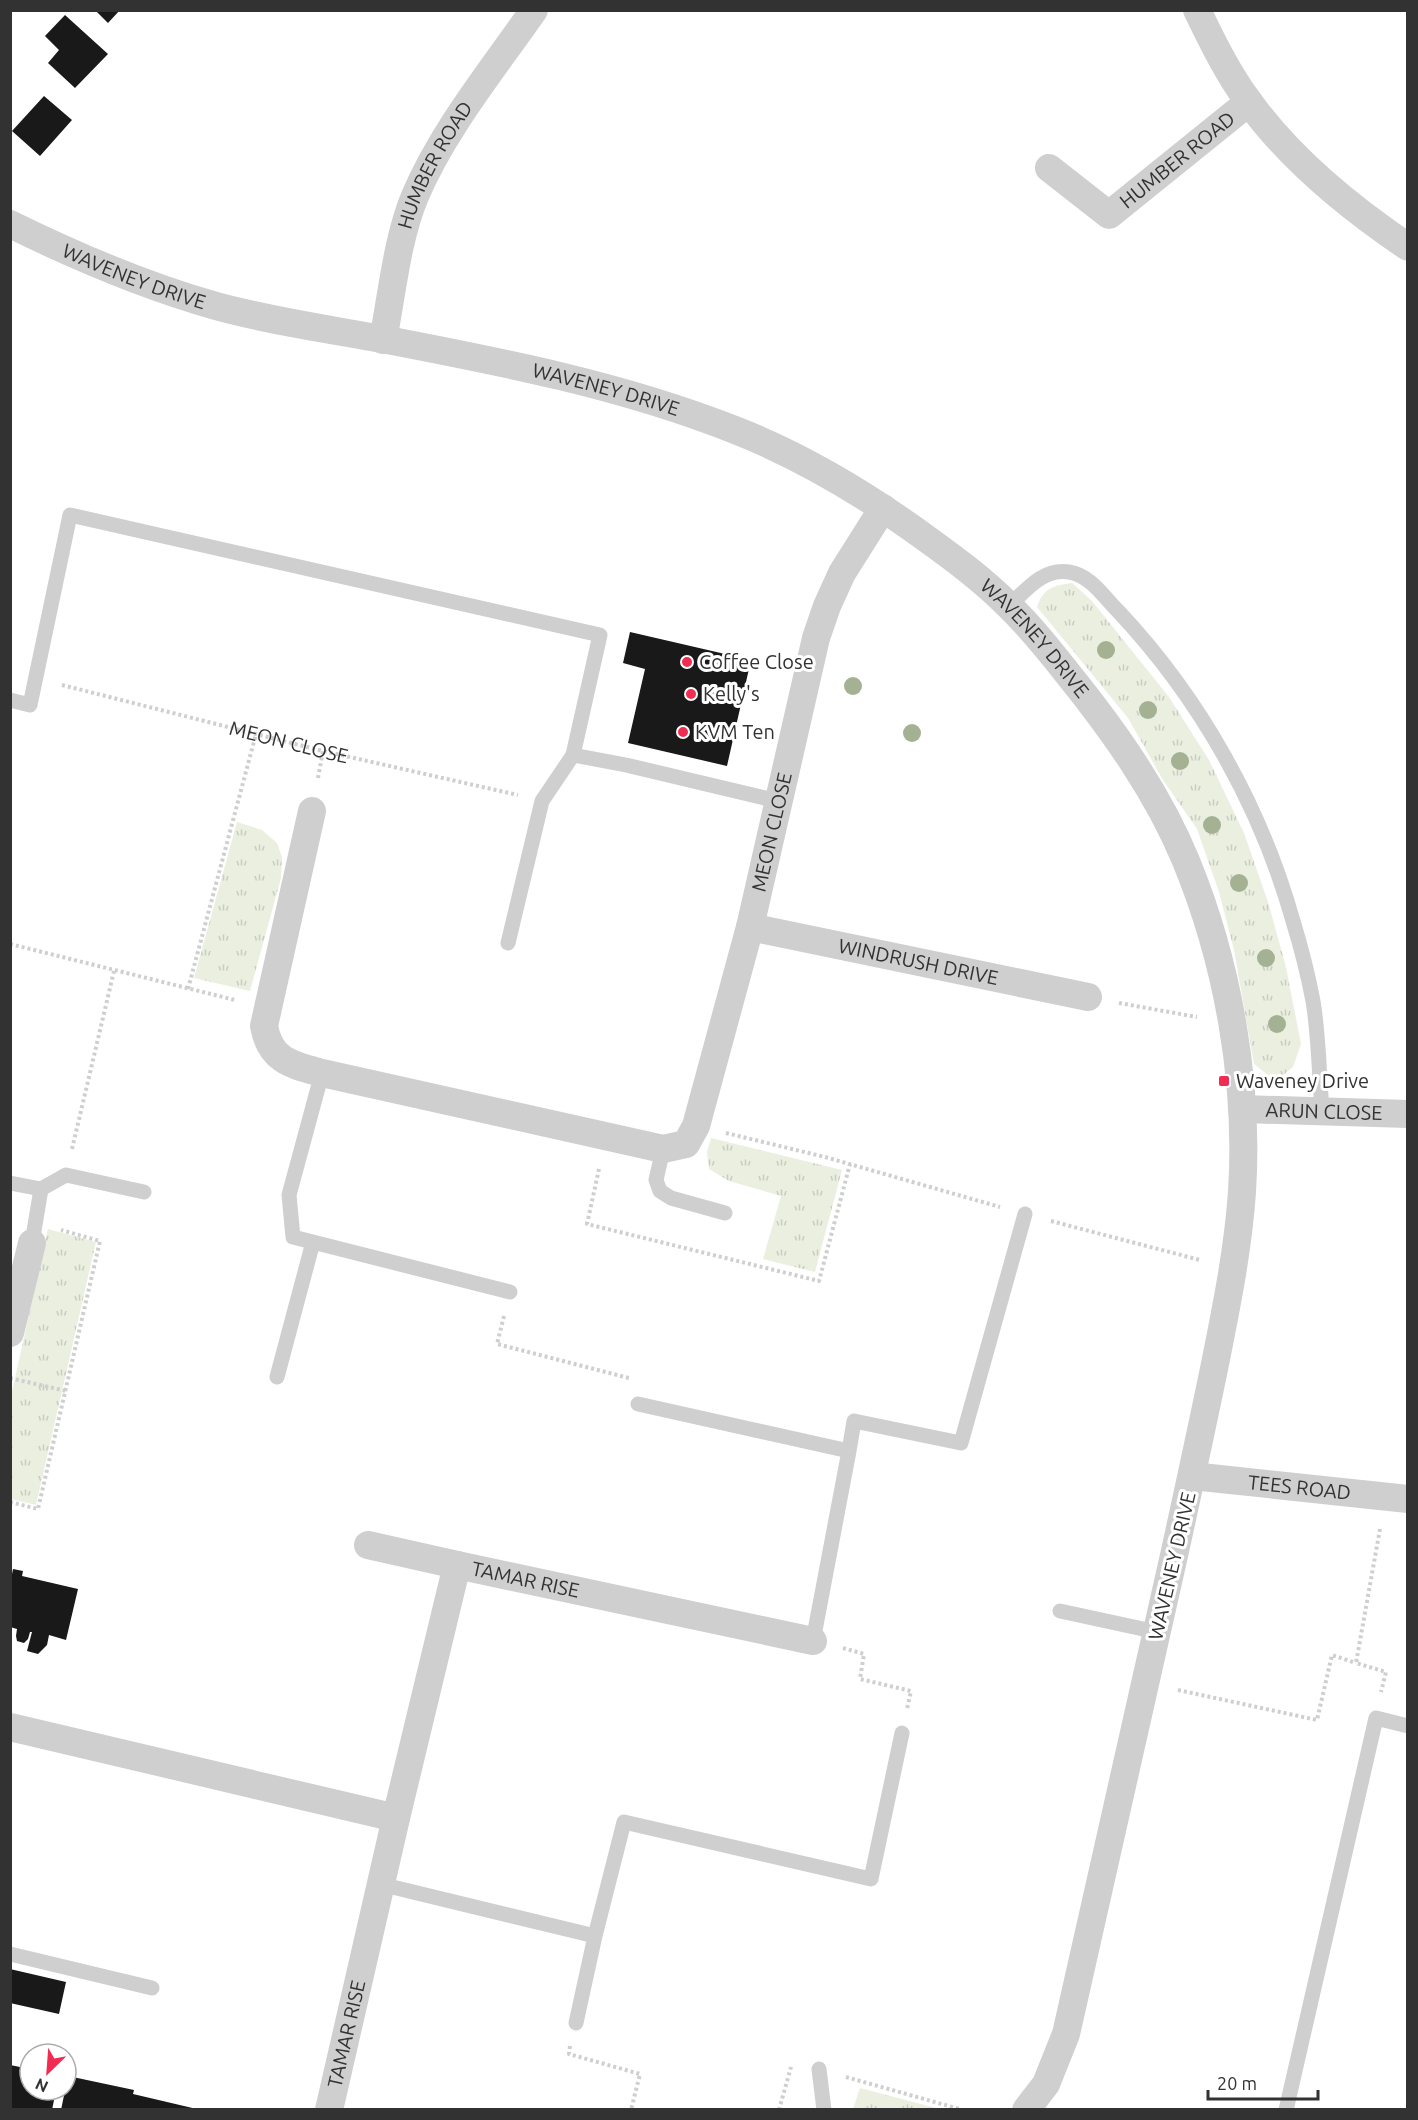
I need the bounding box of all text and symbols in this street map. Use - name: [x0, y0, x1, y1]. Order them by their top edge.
- street label: HUMBER ROAD: [393, 97, 477, 231]
- street label: HUMBER ROAD: [1115, 106, 1239, 213]
- street label: WAVENEY DRIVE: [59, 238, 209, 313]
- street label: WAVENEY DRIVE: [530, 358, 683, 420]
- street label: WAVENEY DRIVE: [976, 573, 1094, 702]
- place label: Coffee Close: [699, 650, 814, 673]
- marker: Coffee Close: [680, 655, 694, 669]
- place label: Kelly's: [703, 682, 760, 705]
- marker: Kelly's: [684, 687, 698, 701]
- street label: MEON CLOSE: [227, 716, 351, 767]
- place label: KVM Ten: [695, 720, 775, 743]
- marker: KVM Ten: [676, 725, 690, 739]
- street label: MEON CLOSE: [746, 770, 796, 894]
- street label: WINDRUSH DRIVE: [836, 934, 1001, 989]
- place label: Waveney Drive: [1236, 1069, 1369, 1092]
- marker: Waveney Drive: [1217, 1074, 1231, 1088]
- street label: ARUN CLOSE: [1265, 1098, 1383, 1124]
- street label: TEES ROAD: [1247, 1470, 1352, 1504]
- street label: WAVENEY DRIVE: [1143, 1490, 1200, 1642]
- street label: TAMAR RISE: [470, 1556, 582, 1602]
- street label: TAMAR RISE: [322, 1978, 369, 2090]
- north arrow: [18, 2042, 78, 2102]
- scale bar: [1208, 2063, 1318, 2101]
- text: 20 m: [1217, 2073, 1257, 2093]
- text: N: [32, 2075, 51, 2096]

